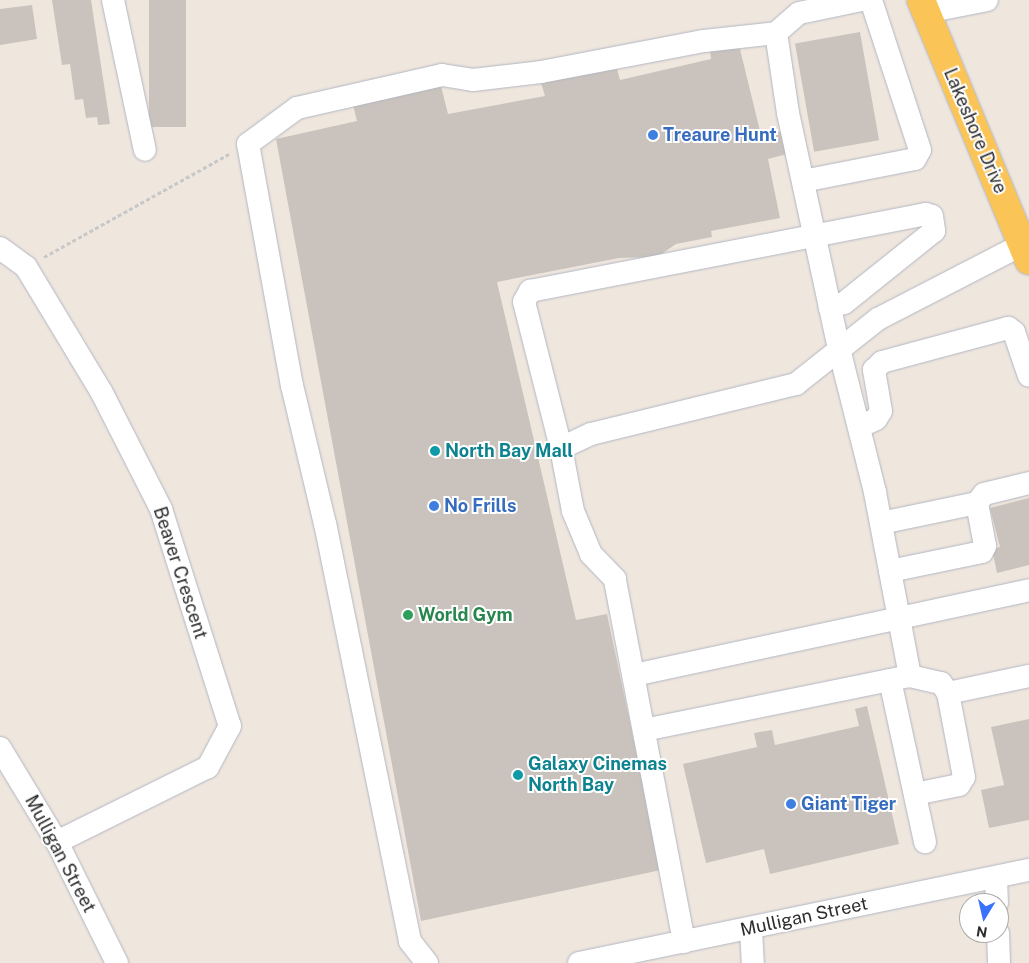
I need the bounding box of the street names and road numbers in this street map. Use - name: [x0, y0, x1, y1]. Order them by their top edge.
- street label: Lakeshore Drive: [939, 65, 1011, 197]
- street label: Beaver Crescent: [148, 504, 212, 642]
- street label: Mulligan Street: [20, 792, 100, 916]
- street label: Mulligan Street: [738, 893, 870, 941]

